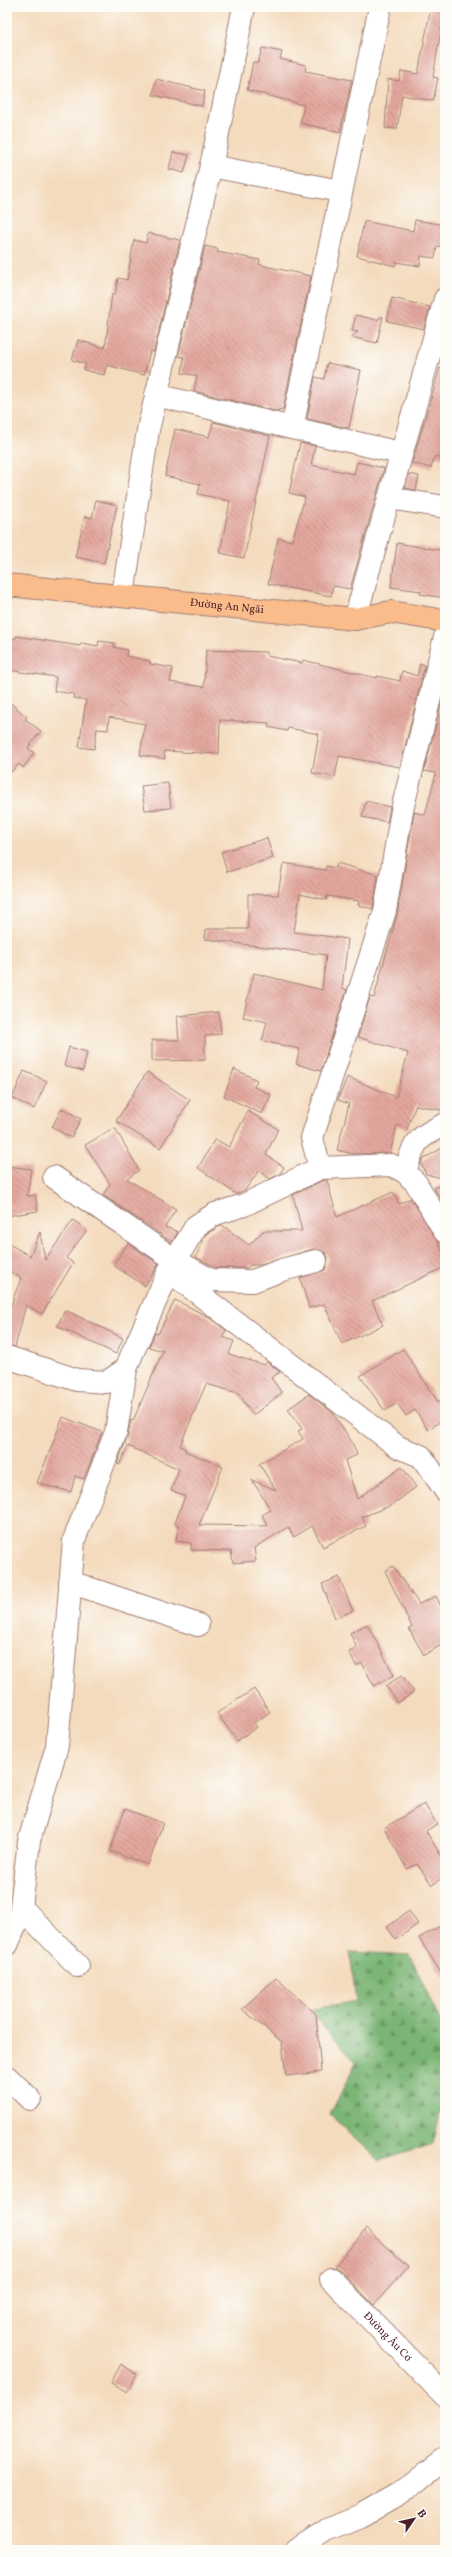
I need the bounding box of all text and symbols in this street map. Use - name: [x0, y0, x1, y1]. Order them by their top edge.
- street label: Đường An Ngãi: [189, 595, 265, 618]
- street label: Đường Âu Cơ: [360, 2309, 415, 2365]
- north arrow: [394, 2499, 434, 2539]
- text: B: [413, 2507, 429, 2521]

